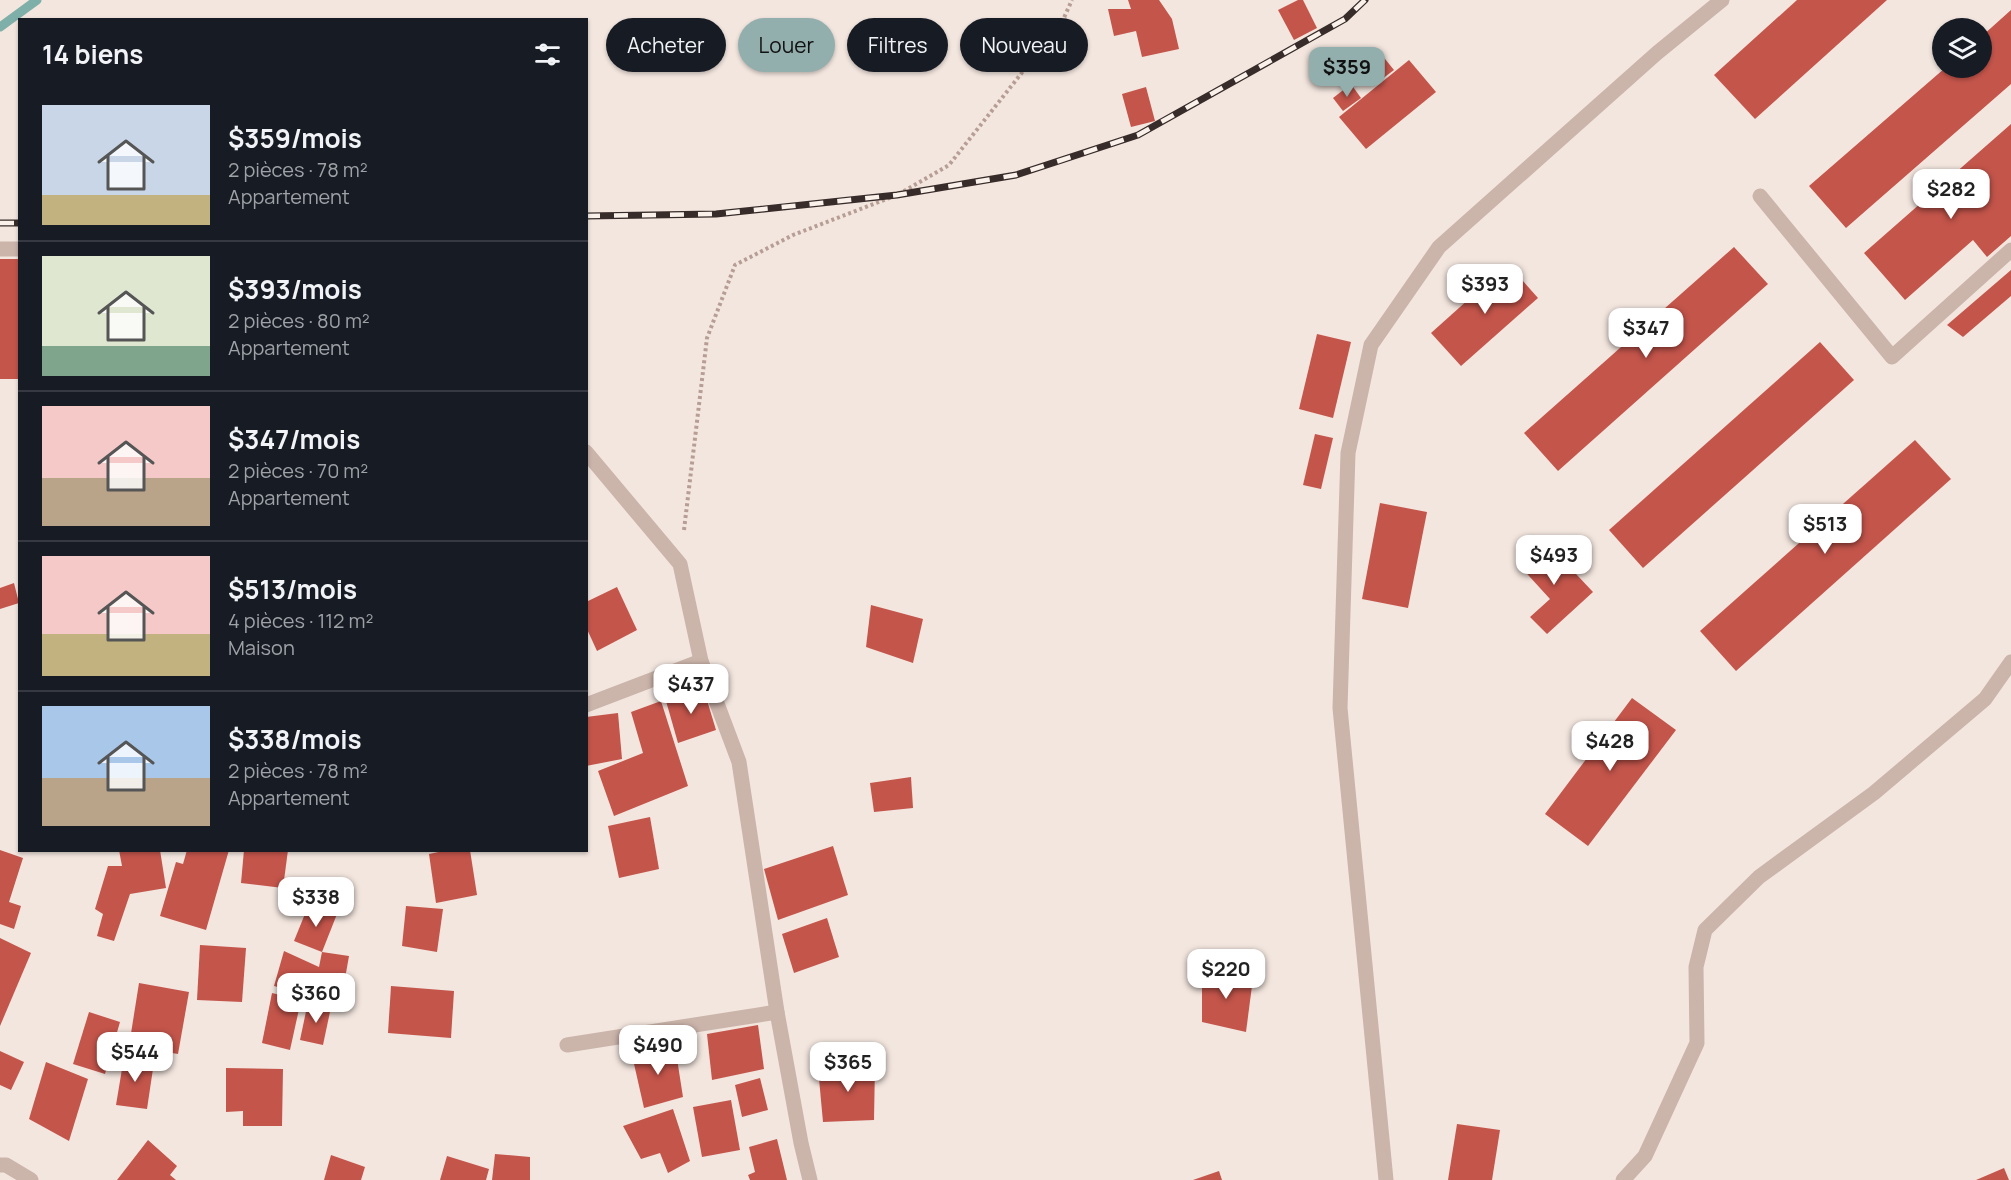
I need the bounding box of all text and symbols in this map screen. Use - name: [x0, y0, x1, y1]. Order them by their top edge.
- chip: Acheter: [606, 18, 726, 72]
- chip: Louer: [738, 18, 835, 72]
- chip: Filtres: [847, 18, 948, 72]
- chip: Nouveau: [960, 18, 1088, 72]
- map controls: [1932, 18, 1992, 78]
- button: layers: [1932, 18, 1992, 78]
- text: 14 biens: [42, 36, 143, 72]
- icon: filters: [531, 38, 564, 71]
- pin: $359: [1311, 47, 1383, 98]
- text: $359: [1323, 53, 1371, 80]
- text: $359/mois: [228, 120, 362, 156]
- icon: home: [90, 129, 162, 201]
- text: 2 pièces · 78 m²: [228, 156, 368, 183]
- pin: $282: [1915, 169, 1987, 220]
- text: $282: [1927, 175, 1975, 202]
- text: Appartement: [228, 183, 350, 210]
- pin: $393: [1449, 264, 1521, 315]
- text: $393: [1461, 270, 1509, 297]
- text: $393/mois: [228, 271, 362, 307]
- icon: home: [90, 280, 162, 352]
- text: 2 pièces · 80 m²: [228, 307, 370, 334]
- pin: $347: [1610, 308, 1682, 359]
- text: $347: [1622, 314, 1670, 341]
- text: Appartement: [228, 334, 350, 361]
- text: $347/mois: [228, 421, 360, 457]
- icon: home: [90, 430, 162, 502]
- text: 2 pièces · 70 m²: [228, 457, 368, 484]
- text: Appartement: [228, 484, 350, 511]
- pin: $513: [1789, 504, 1861, 555]
- text: $513: [1803, 510, 1847, 537]
- pin: $493: [1518, 535, 1590, 586]
- text: $493: [1530, 541, 1578, 568]
- text: $513/mois: [228, 571, 357, 607]
- icon: home: [90, 580, 162, 652]
- text: 4 pièces · 112 m²: [228, 607, 373, 634]
- text: Maison: [228, 634, 295, 661]
- pin: $437: [655, 664, 727, 715]
- text: $437: [667, 670, 715, 697]
- text: $338/mois: [228, 721, 362, 757]
- pin: $428: [1574, 721, 1646, 772]
- text: $428: [1586, 727, 1634, 754]
- icon: home: [90, 730, 162, 802]
- text: 2 pièces · 78 m²: [228, 757, 368, 784]
- text: Appartement: [228, 784, 350, 811]
- pin: $338: [280, 877, 352, 928]
- text: $338: [292, 883, 340, 910]
- pin: $220: [1190, 949, 1262, 1000]
- text: $220: [1201, 955, 1251, 982]
- pin: $360: [280, 973, 352, 1024]
- text: $360: [291, 979, 341, 1006]
- pin: $490: [622, 1025, 694, 1076]
- text: $490: [633, 1031, 683, 1058]
- pin: $544: [99, 1032, 171, 1083]
- text: $544: [111, 1038, 159, 1065]
- pin: $365: [812, 1042, 884, 1093]
- text: $365: [824, 1048, 872, 1075]

